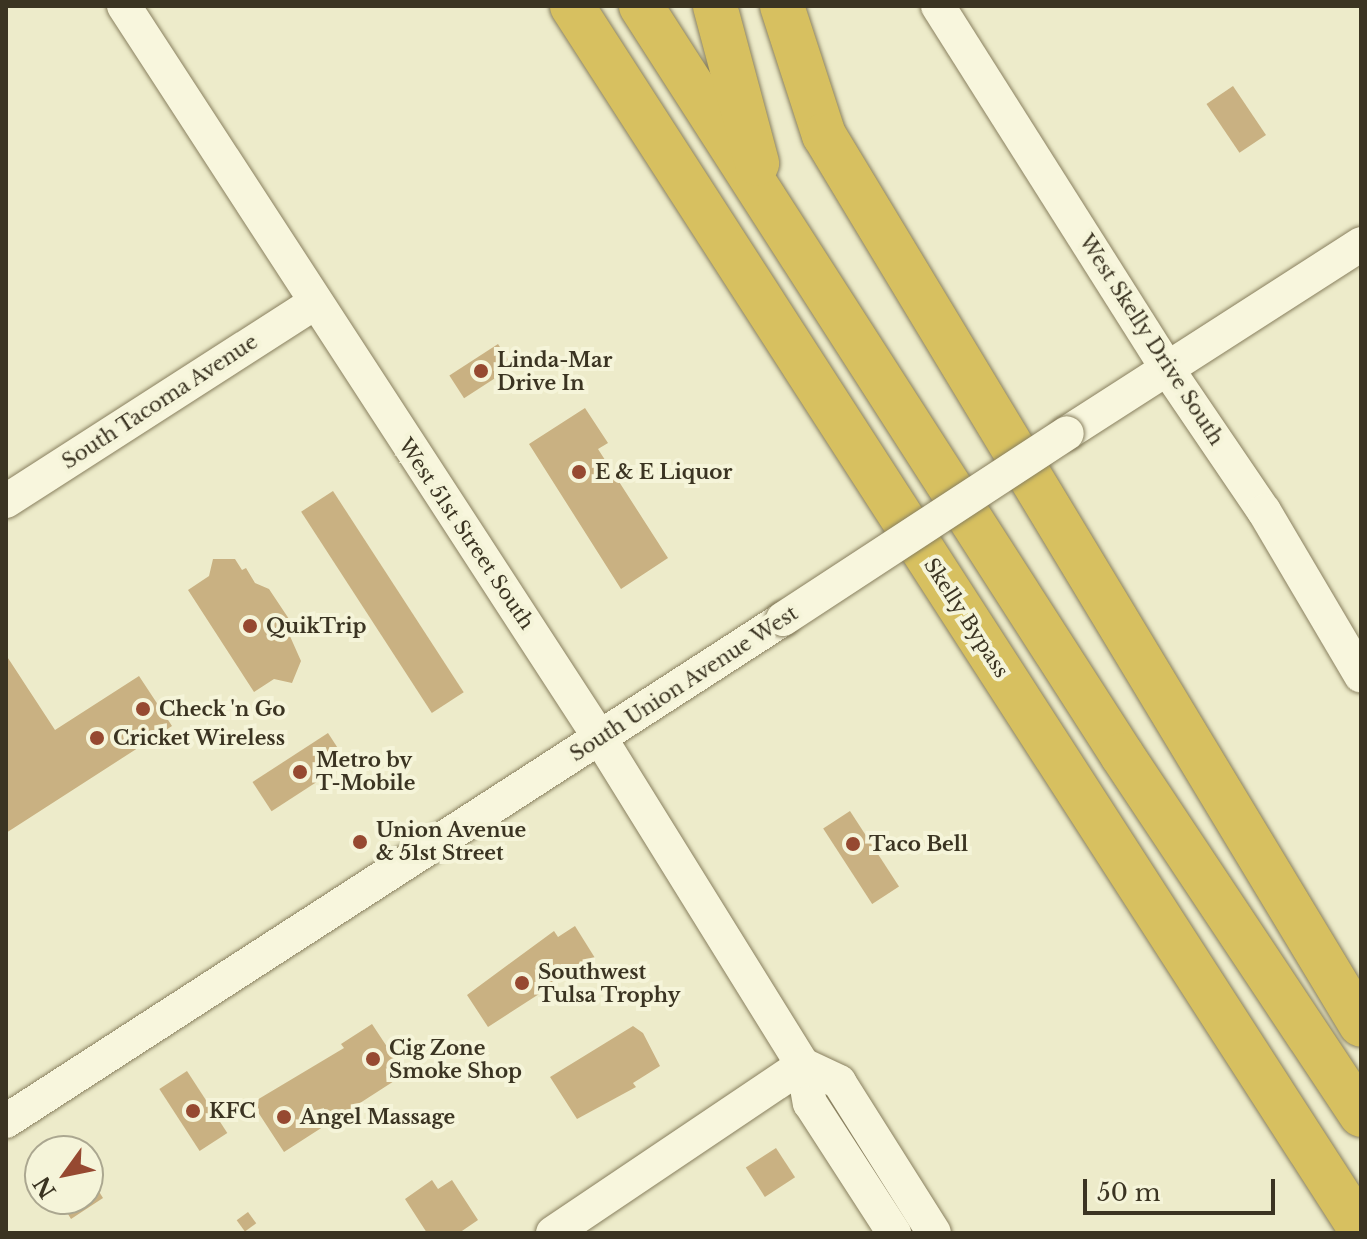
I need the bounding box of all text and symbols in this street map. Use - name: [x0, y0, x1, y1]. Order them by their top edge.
- street label: West Skelly Drive South: [1074, 230, 1228, 450]
- street label: South Tacoma Avenue: [57, 329, 263, 475]
- place label: Linda-Mar Drive In: [497, 348, 612, 395]
- marker: Linda-Mar Drive In: [472, 362, 490, 380]
- street label: West 51st Street South: [393, 434, 539, 634]
- place label: E & E Liquor: [595, 460, 732, 484]
- marker: E & E Liquor: [570, 463, 588, 481]
- street label: Skelly Bypass: [918, 554, 1014, 682]
- street label: South Union Avenue West: [565, 601, 803, 767]
- place label: QuikTrip: [266, 614, 366, 638]
- marker: QuikTrip: [241, 617, 259, 635]
- place label: Check 'n Go: [159, 697, 286, 721]
- marker: Check 'n Go: [134, 700, 152, 718]
- place label: Cricket Wireless: [113, 726, 286, 750]
- marker: Cricket Wireless: [88, 729, 106, 747]
- place label: Metro by T-Mobile: [316, 748, 415, 795]
- marker: Metro by T-Mobile: [291, 763, 309, 781]
- place label: Union Avenue & 51st Street: [376, 818, 527, 865]
- place label: Taco Bell: [869, 832, 968, 856]
- marker: Union Avenue & 51st Street: [351, 833, 369, 851]
- marker: Taco Bell: [844, 835, 862, 853]
- place label: Southwest Tulsa Trophy: [538, 960, 681, 1007]
- marker: Southwest Tulsa Trophy: [513, 974, 531, 992]
- place label: Cig Zone Smoke Shop: [389, 1036, 522, 1083]
- marker: Cig Zone Smoke Shop: [364, 1050, 382, 1068]
- place label: KFC: [209, 1099, 256, 1123]
- marker: KFC: [184, 1102, 202, 1120]
- place label: Angel Massage: [300, 1105, 455, 1129]
- marker: Angel Massage: [275, 1108, 293, 1126]
- north arrow: [24, 1135, 104, 1215]
- scale bar: [1087, 1163, 1279, 1213]
- text: N: [28, 1171, 62, 1203]
- text: 50 m: [1097, 1178, 1160, 1207]

